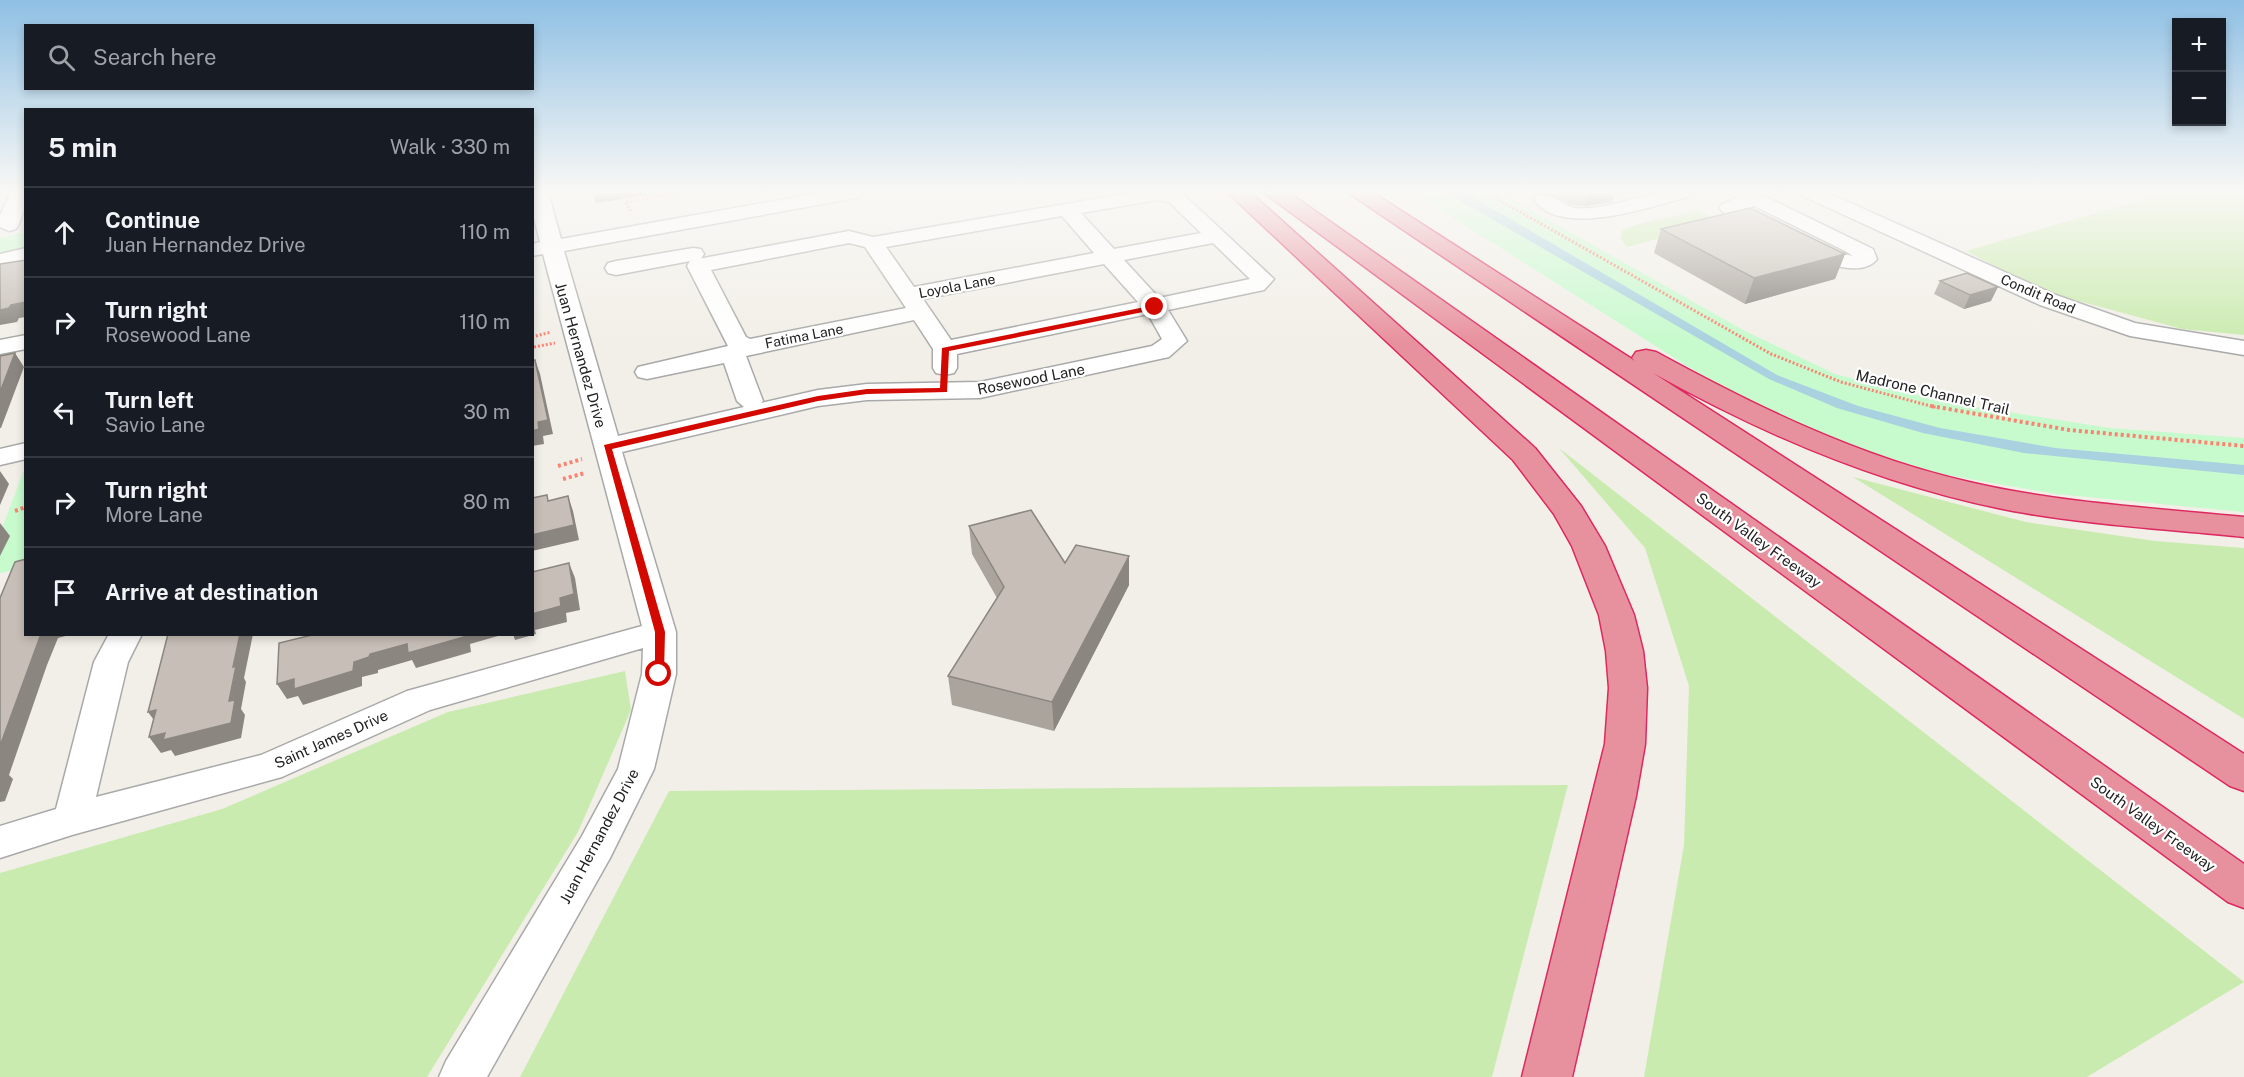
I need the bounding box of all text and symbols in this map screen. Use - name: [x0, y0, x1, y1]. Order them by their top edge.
- map controls: [2172, 18, 2226, 126]
- button: +: [2172, 18, 2226, 72]
- search box: [24, 24, 534, 90]
- icon: search: [45, 41, 78, 74]
- text: Search here: [93, 44, 217, 70]
- button: −: [2172, 72, 2226, 126]
- text: 5 min: [48, 132, 117, 163]
- text: Walk · 330 m: [390, 135, 510, 159]
- text: Continue: [105, 207, 200, 233]
- icon: ahead: [48, 216, 81, 249]
- text: 110 m: [459, 220, 510, 244]
- text: Juan Hernandez Drive: [105, 233, 306, 257]
- street label: Loyola Lane: [917, 271, 997, 301]
- street label: Condit Road: [1998, 271, 2078, 317]
- street label: Juan Hernandez Drive: [552, 280, 610, 430]
- route end: [1141, 293, 1167, 319]
- text: Turn right: [105, 297, 208, 323]
- icon: right: [48, 306, 81, 339]
- text: 110 m: [459, 310, 510, 334]
- street label: Fatima Lane: [763, 321, 845, 351]
- text: Rosewood Lane: [105, 323, 251, 347]
- street label: Rosewood Lane: [976, 360, 1086, 398]
- street label: Madrone Channel Trail: [1854, 366, 2012, 418]
- text: Turn left: [105, 387, 194, 413]
- icon: left: [48, 396, 81, 429]
- text: 30 m: [463, 400, 510, 424]
- text: Savio Lane: [105, 413, 205, 437]
- text: Turn right: [105, 477, 208, 503]
- icon: right: [48, 486, 81, 519]
- street label: South Valley Freeway: [1693, 489, 1825, 591]
- text: 80 m: [463, 490, 510, 514]
- text: More Lane: [105, 503, 203, 527]
- icon: arrive: [48, 576, 81, 609]
- text: Arrive at destination: [105, 579, 318, 605]
- route start: [645, 660, 671, 686]
- street label: Saint James Drive: [272, 706, 390, 772]
- street label: Juan Hernandez Drive: [556, 766, 642, 906]
- street label: South Valley Freeway: [2087, 773, 2219, 875]

